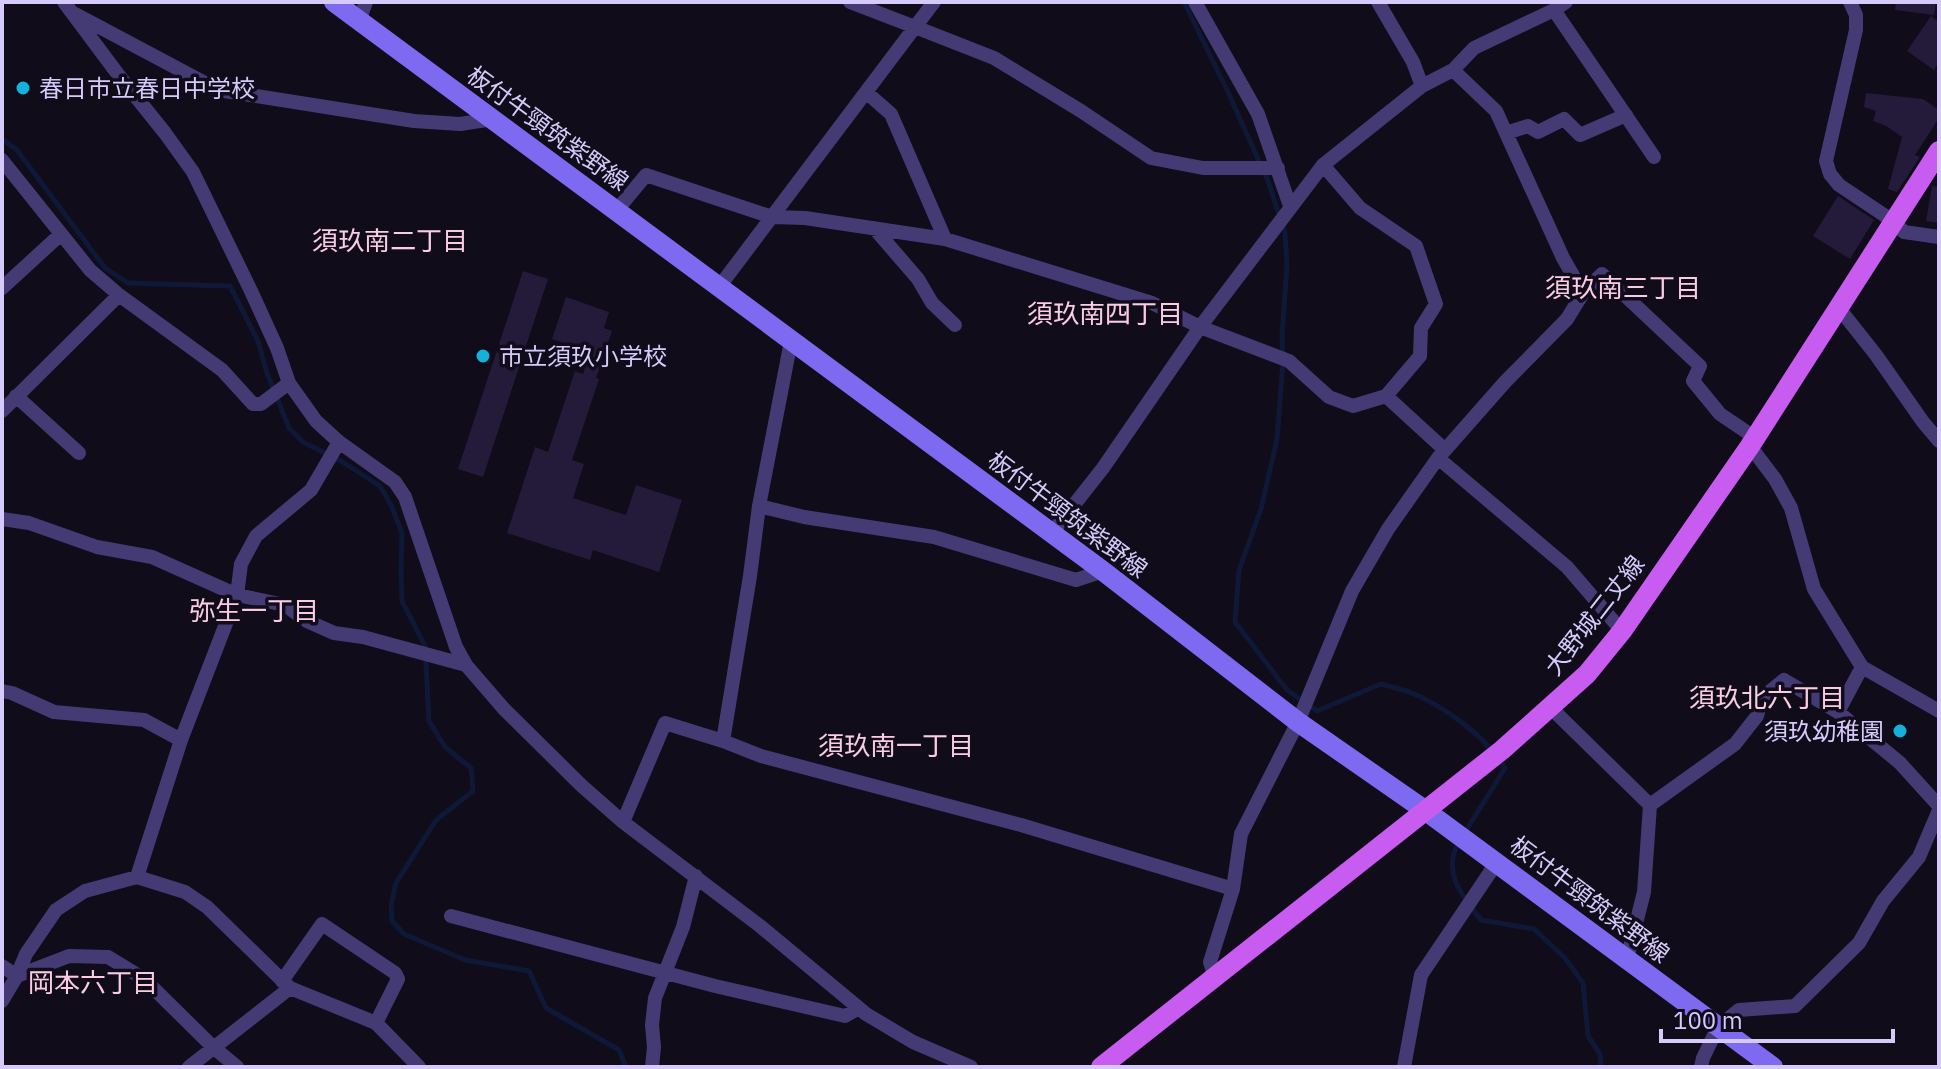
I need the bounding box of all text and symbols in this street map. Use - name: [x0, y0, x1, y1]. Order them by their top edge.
- street label: 板付牛頸筑紫野線: [461, 59, 635, 197]
- place label: 春日市立春日中学校: [39, 72, 255, 104]
- marker: 春日市立春日中学校: [14, 79, 32, 97]
- district label: 須玖南二丁目: [312, 223, 468, 257]
- district label: 須玖南三丁目: [1545, 270, 1701, 304]
- district label: 須玖南四丁目: [1027, 296, 1183, 330]
- place label: 市立須玖小学校: [499, 340, 667, 372]
- marker: 市立須玖小学校: [474, 347, 492, 365]
- street label: 板付牛頸筑紫野線: [982, 443, 1154, 585]
- street label: 大野城二丈線: [1537, 548, 1651, 682]
- district label: 弥生一丁目: [189, 593, 319, 627]
- district label: 須玖北六丁目: [1689, 680, 1845, 714]
- place label: 須玖幼稚園: [1764, 715, 1884, 747]
- marker: 須玖幼稚園: [1891, 722, 1909, 740]
- district label: 須玖南一丁目: [818, 728, 974, 762]
- street label: 板付牛頸筑紫野線: [1504, 828, 1676, 970]
- district label: 岡本六丁目: [28, 965, 158, 999]
- scale bar: [1661, 993, 1893, 1043]
- text: 100 m: [1673, 1004, 1743, 1036]

